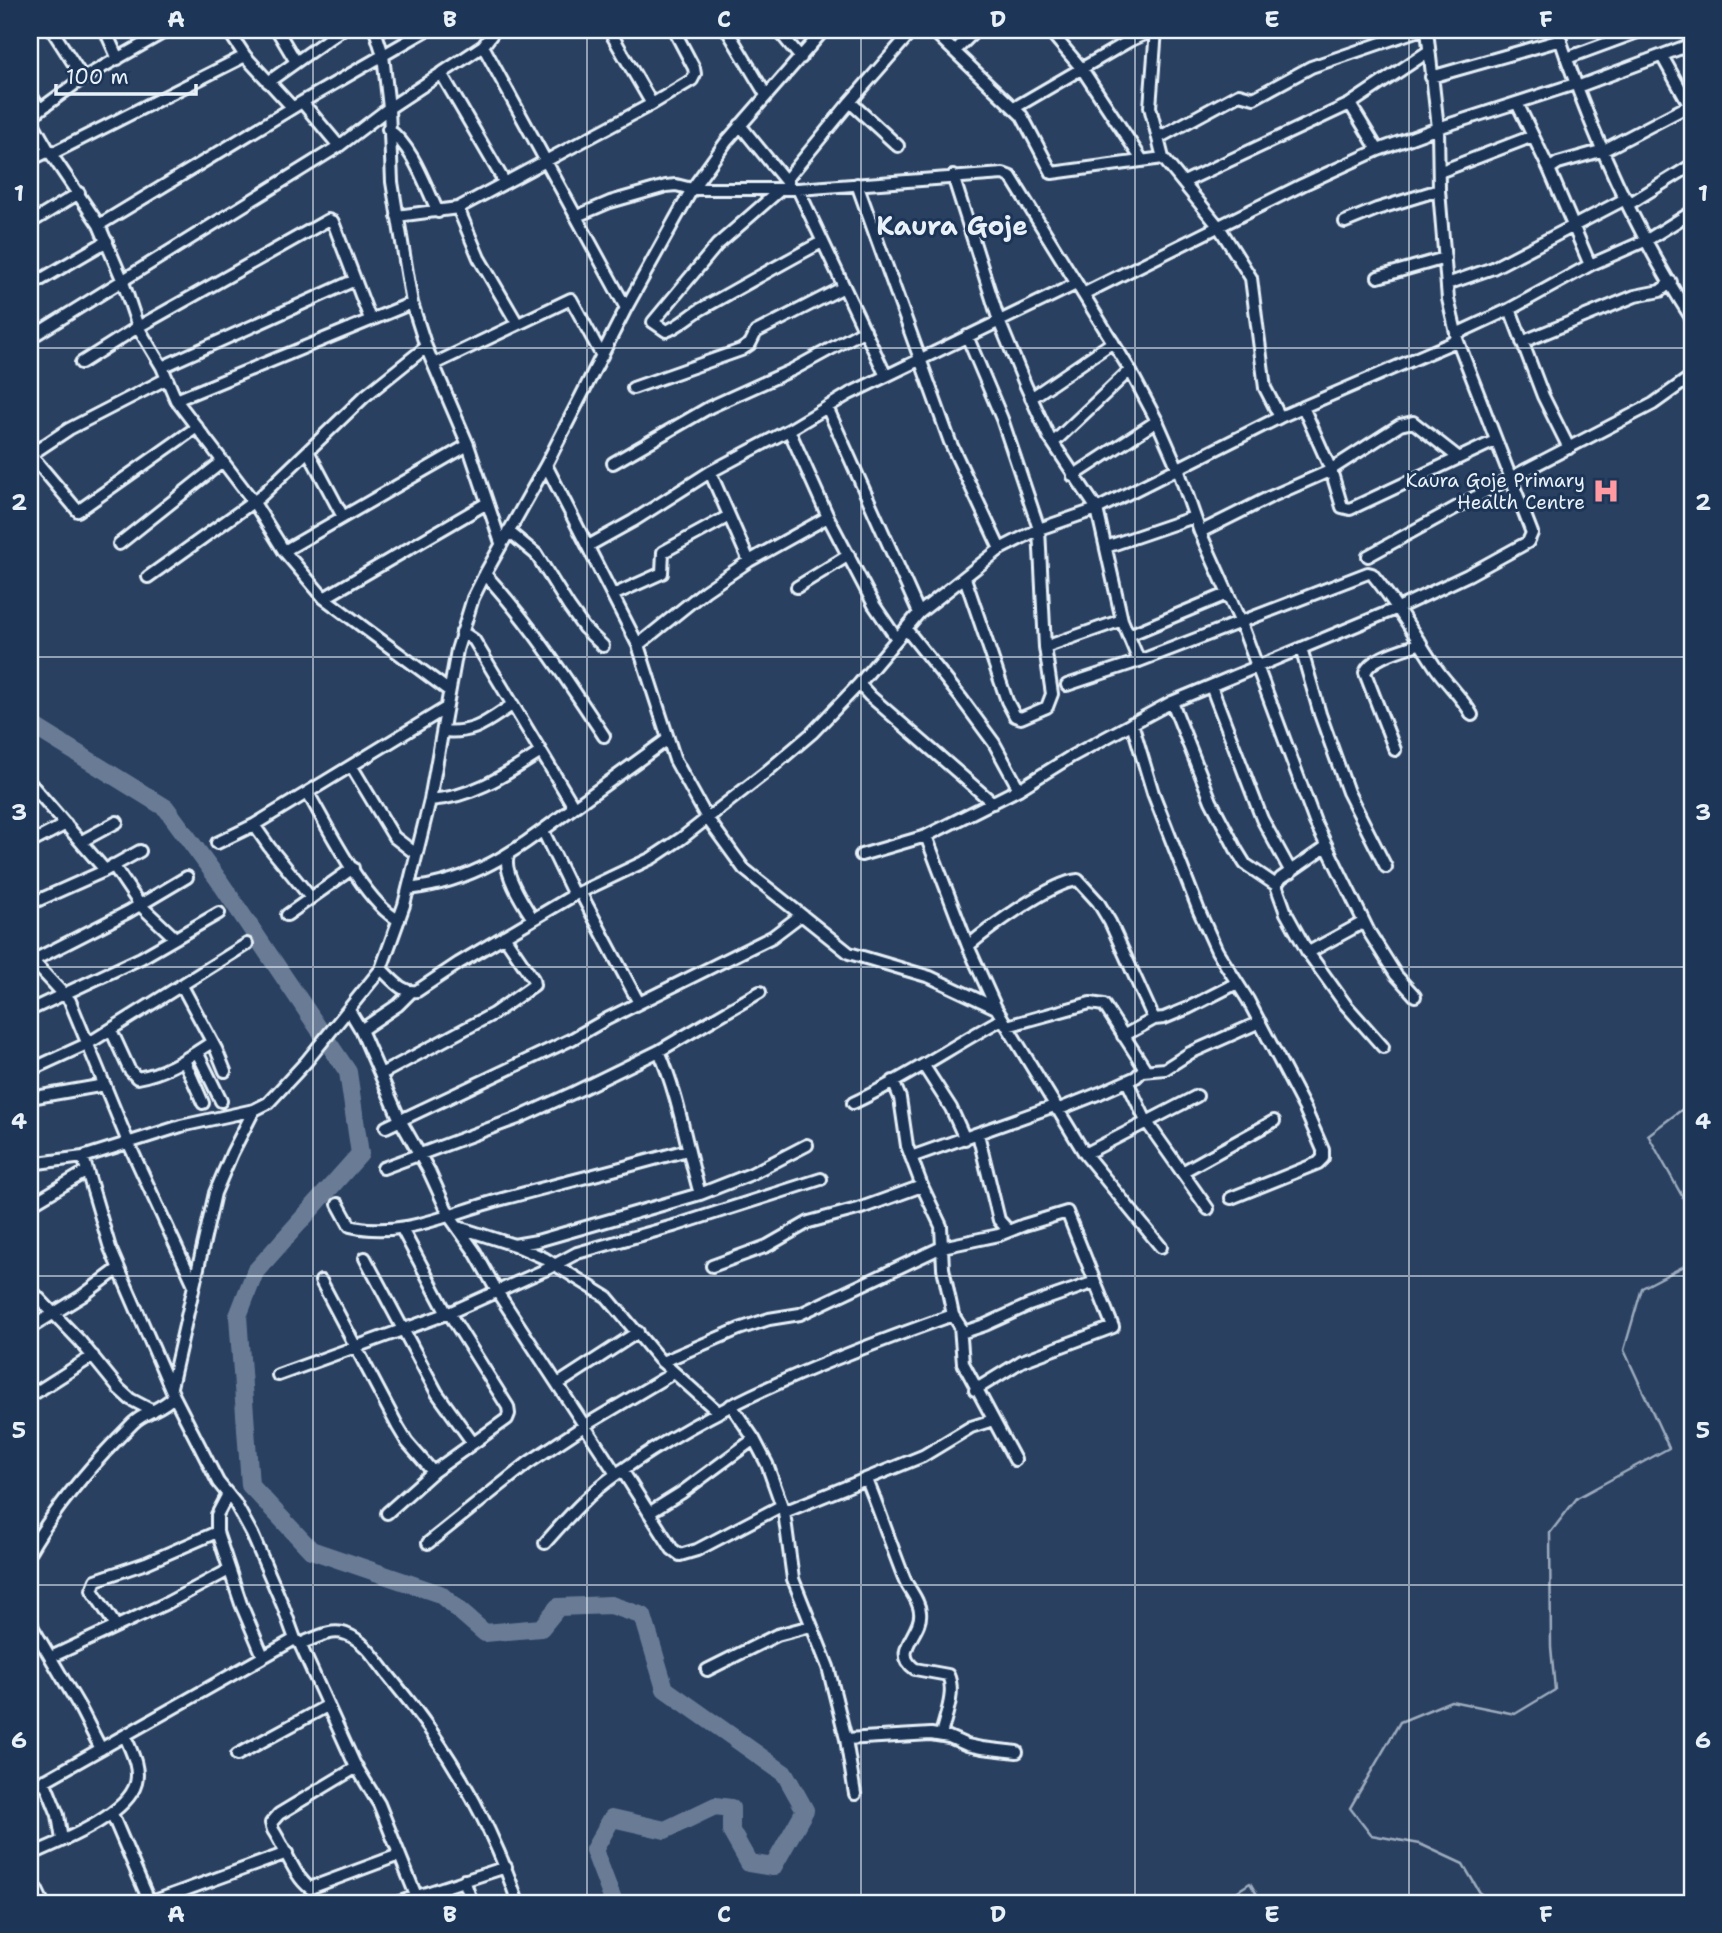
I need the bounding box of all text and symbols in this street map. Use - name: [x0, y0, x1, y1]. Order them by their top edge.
- text: A: [167, 4, 185, 34]
- text: B: [443, 4, 457, 34]
- text: C: [717, 4, 731, 34]
- text: D: [990, 4, 1006, 34]
- text: E: [1264, 4, 1280, 34]
- text: F: [1539, 4, 1553, 34]
- scale bar: [56, 52, 196, 96]
- text: 100 m: [66, 63, 129, 91]
- text: 1: [14, 178, 24, 208]
- text: 1: [1698, 178, 1708, 208]
- district label: Kaura Goje: [876, 208, 1028, 243]
- place label: Kaura Goje Primary Health Centre: [1405, 468, 1585, 515]
- hospital icon: Kaura Goje Primary Health Centre: [1591, 476, 1621, 506]
- text: 2: [11, 487, 27, 517]
- text: 2: [1695, 487, 1711, 517]
- text: 3: [11, 797, 27, 827]
- text: 3: [1695, 797, 1711, 827]
- text: 4: [11, 1106, 27, 1136]
- text: 4: [1695, 1106, 1711, 1136]
- text: 5: [12, 1415, 26, 1445]
- text: 5: [1696, 1415, 1710, 1445]
- text: 6: [11, 1725, 27, 1755]
- text: 6: [1695, 1725, 1711, 1755]
- text: A: [167, 1899, 185, 1929]
- text: B: [443, 1899, 457, 1929]
- text: C: [717, 1899, 731, 1929]
- text: D: [990, 1899, 1006, 1929]
- text: E: [1264, 1899, 1280, 1929]
- text: F: [1539, 1899, 1553, 1929]

